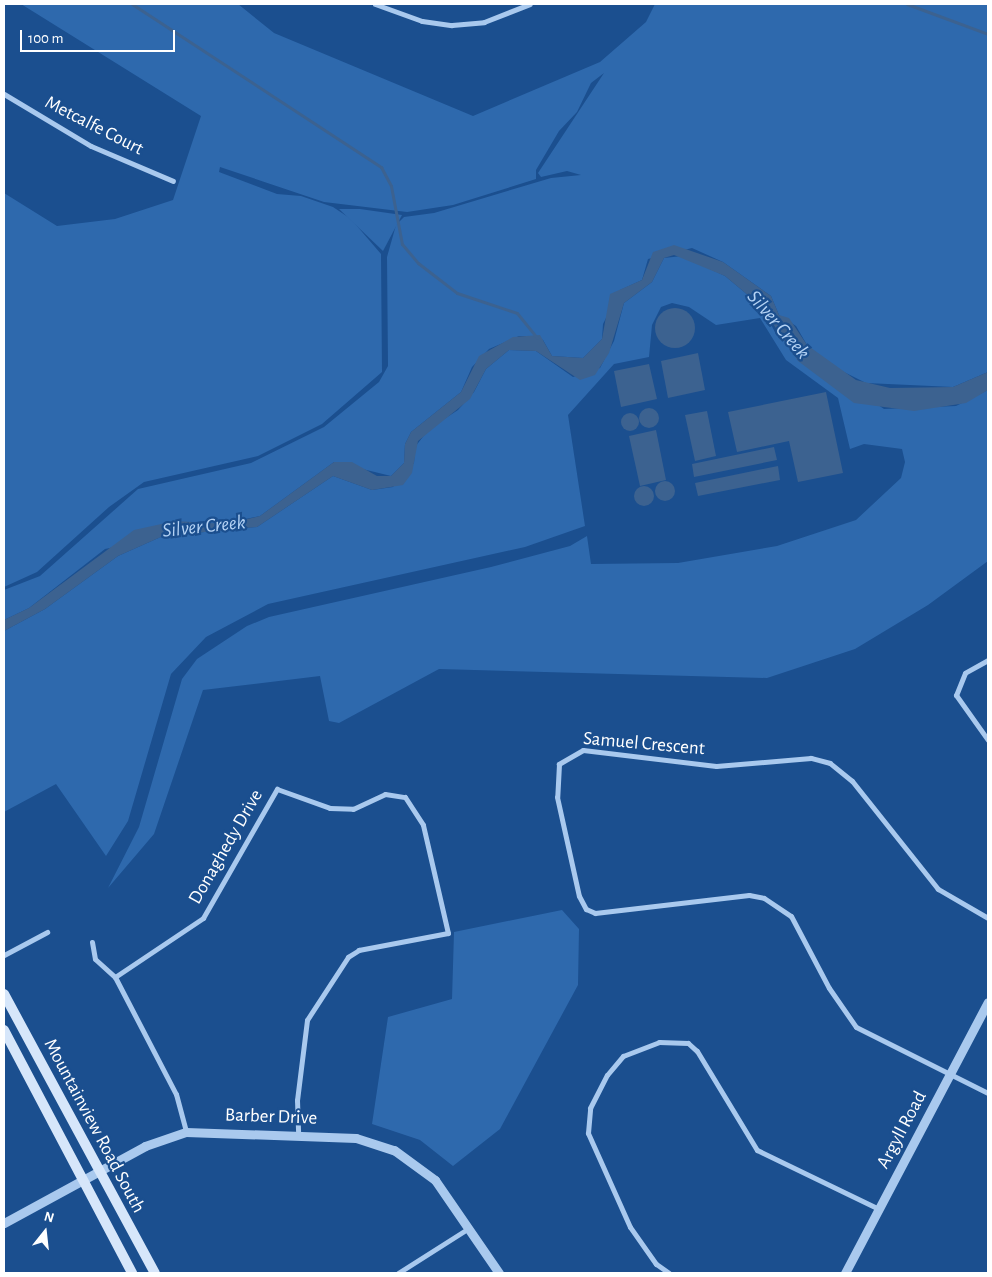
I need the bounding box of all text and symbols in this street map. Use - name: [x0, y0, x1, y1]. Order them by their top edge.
- scale bar: [22, 20, 178, 52]
- text: 100 m: [28, 31, 63, 46]
- street label: Metcalfe Court: [41, 91, 147, 161]
- water label: Silver Creek: [742, 286, 814, 364]
- water label: Silver Creek: [161, 511, 247, 543]
- street label: Samuel Crescent: [582, 727, 706, 761]
- street label: Donaghedy Drive: [184, 786, 268, 908]
- street label: Mountainview Road South: [38, 1035, 150, 1217]
- street label: Argyll Road: [872, 1087, 932, 1173]
- street label: Barber Drive: [224, 1104, 318, 1130]
- north arrow: [20, 1207, 70, 1257]
- text: N: [43, 1210, 56, 1226]

